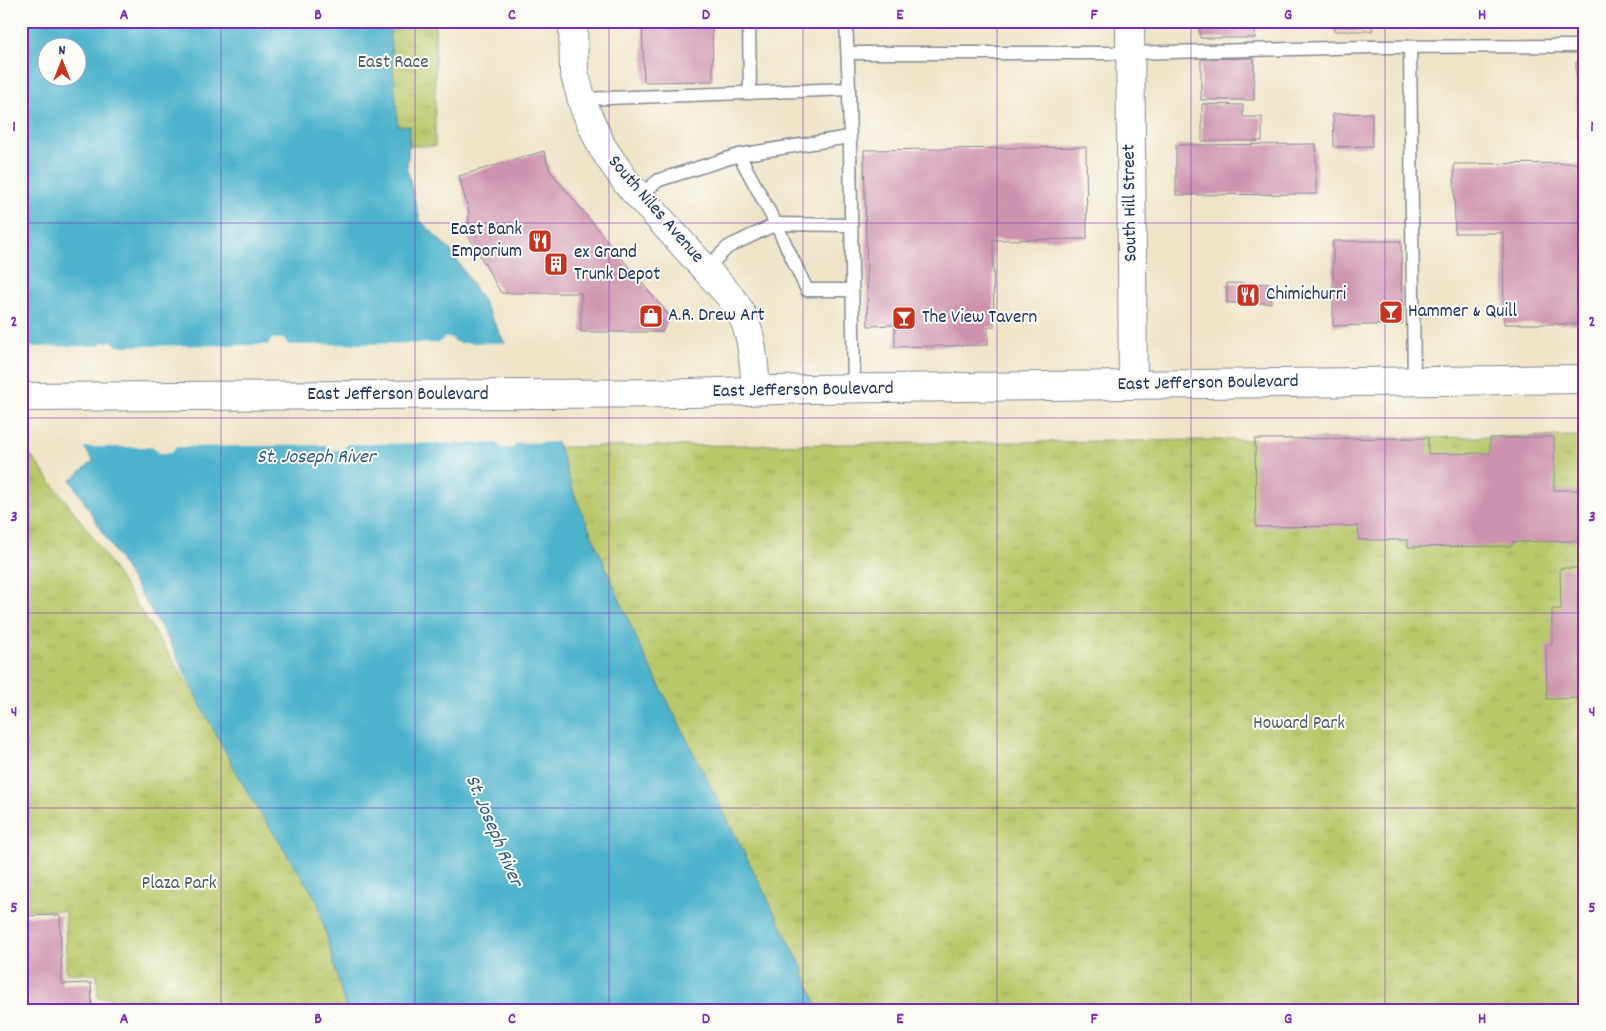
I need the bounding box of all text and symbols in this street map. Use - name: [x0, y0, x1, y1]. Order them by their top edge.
- text: A: [120, 4, 129, 27]
- text: B: [314, 4, 322, 27]
- text: C: [508, 4, 516, 27]
- text: D: [702, 4, 711, 27]
- text: E: [896, 4, 904, 27]
- text: F: [1090, 4, 1098, 27]
- text: G: [1284, 4, 1292, 27]
- text: H: [1478, 4, 1486, 27]
- north arrow: [38, 38, 88, 88]
- text: N: [59, 41, 66, 61]
- park label: East Race: [357, 50, 429, 77]
- text: 1: [12, 116, 16, 139]
- text: 1: [1590, 116, 1594, 139]
- street label: South Hill Street: [1116, 144, 1146, 262]
- street label: South Niles Avenue: [600, 150, 710, 270]
- place label: East Bank Emporium: [451, 217, 522, 266]
- restaurant icon: East Bank Emporium: [527, 228, 553, 254]
- place label: ex Grand Trunk Depot: [574, 240, 660, 289]
- building icon: ex Grand Trunk Depot: [543, 251, 569, 277]
- restaurant icon: Chimichurri: [1235, 282, 1261, 308]
- place label: Chimichurri: [1266, 282, 1347, 309]
- bar icon: Hammer & Quill: [1378, 299, 1404, 325]
- place label: Hammer & Quill: [1408, 299, 1517, 326]
- shop icon: A.R. Drew Art: [638, 303, 664, 329]
- place label: A.R. Drew Art: [668, 303, 765, 330]
- bar icon: The View Tavern: [891, 305, 917, 331]
- place label: The View Tavern: [922, 305, 1037, 332]
- text: 2: [11, 311, 18, 334]
- text: 2: [1589, 311, 1596, 334]
- street label: East Jefferson Boulevard: [1117, 369, 1299, 399]
- street label: East Jefferson Boulevard: [712, 376, 894, 406]
- street label: East Jefferson Boulevard: [307, 382, 489, 409]
- water label: St. Joseph River: [257, 444, 378, 472]
- text: 3: [10, 506, 18, 529]
- text: 3: [1588, 506, 1596, 529]
- text: 4: [11, 701, 17, 724]
- text: 4: [1589, 701, 1595, 724]
- park label: Howard Park: [1253, 711, 1345, 738]
- water label: St. Joseph River: [457, 771, 530, 893]
- park label: Plaza Park: [142, 871, 217, 898]
- text: 5: [10, 897, 18, 920]
- text: 5: [1588, 897, 1596, 920]
- text: A: [120, 1008, 129, 1031]
- text: B: [314, 1008, 322, 1031]
- text: C: [508, 1008, 516, 1031]
- text: D: [702, 1008, 711, 1031]
- text: E: [896, 1008, 904, 1031]
- text: F: [1090, 1008, 1098, 1031]
- text: G: [1284, 1008, 1292, 1031]
- text: H: [1478, 1008, 1486, 1031]

